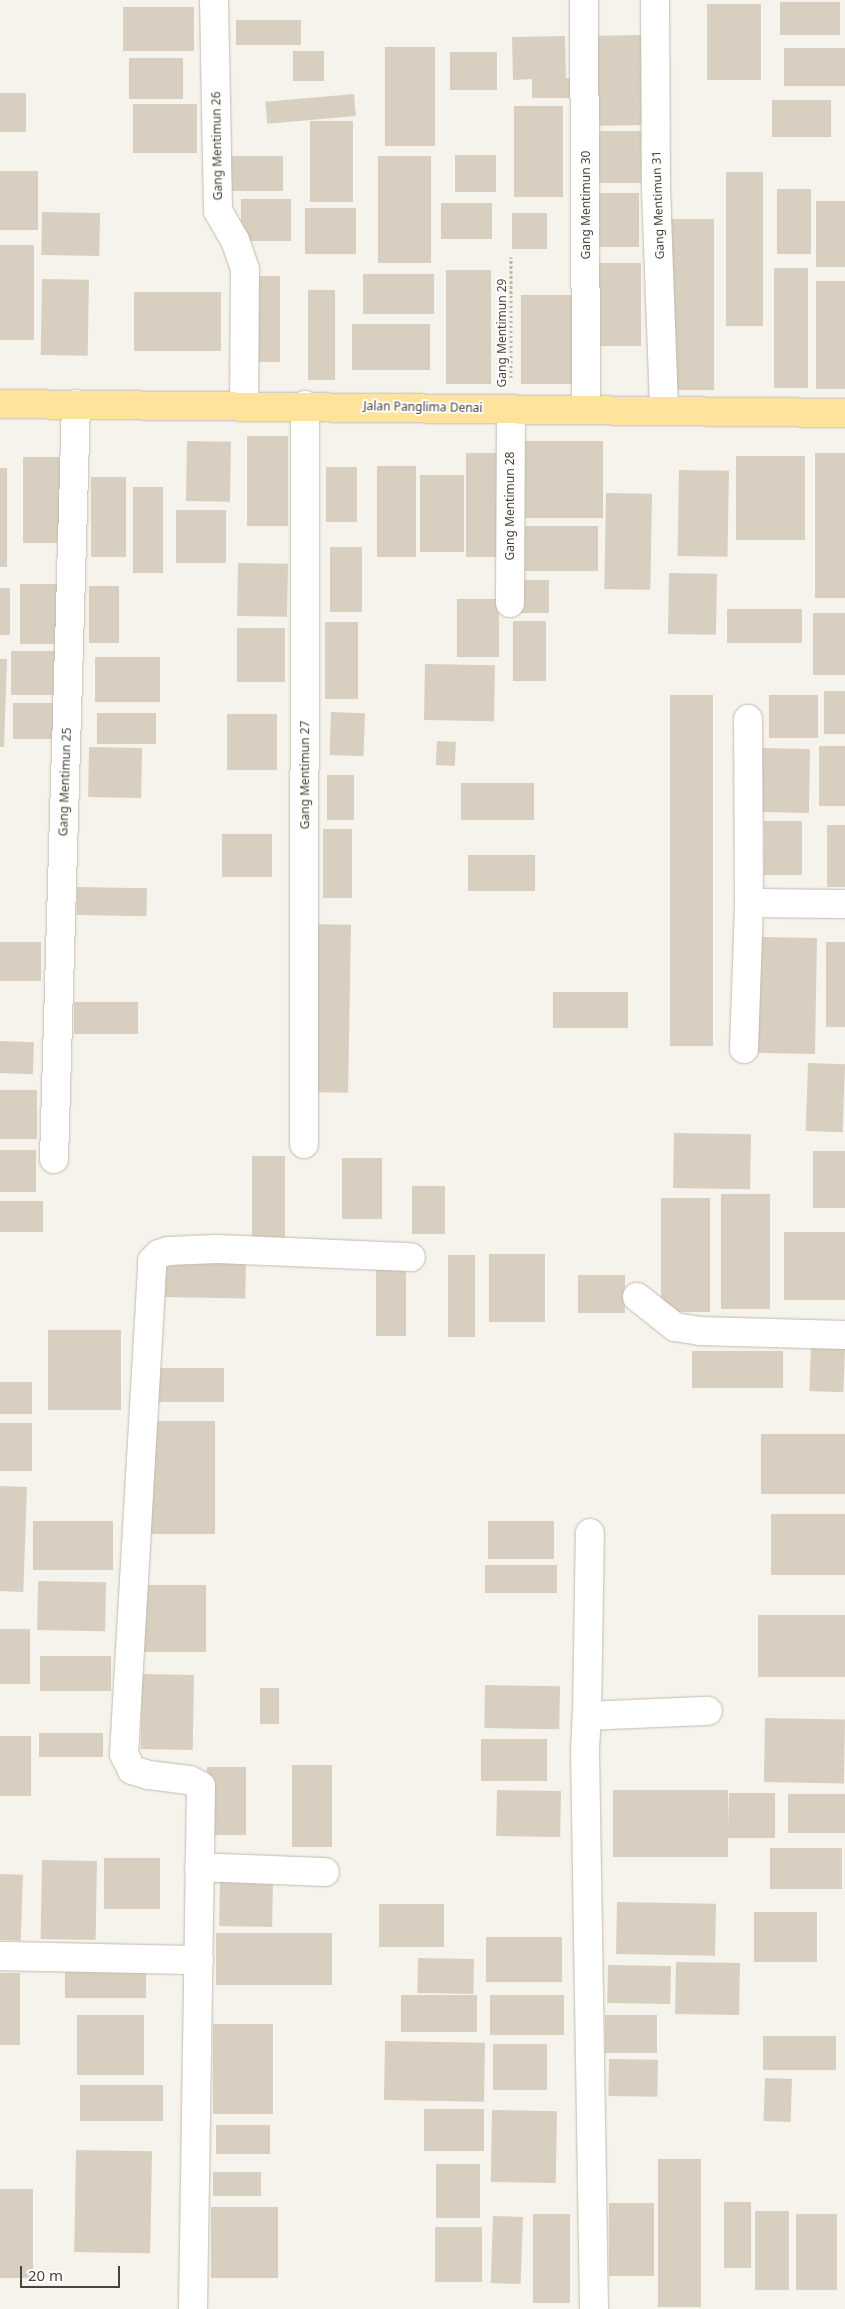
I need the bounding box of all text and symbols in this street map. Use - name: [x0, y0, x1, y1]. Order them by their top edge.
- street label: Gang Mentimun 26: [209, 91, 225, 201]
- street label: Gang Mentimun 31: [649, 150, 667, 260]
- street label: Gang Mentimun 30: [579, 151, 593, 259]
- street label: Gang Mentimun 29: [495, 279, 509, 387]
- street label: Jalan Panglima Denai: [363, 399, 483, 415]
- street label: Gang Mentimun 28: [503, 452, 517, 560]
- street label: Gang Mentimun 27: [298, 721, 312, 829]
- street label: Gang Mentimun 25: [56, 727, 74, 837]
- scale bar: [22, 2256, 122, 2288]
- text: 20 m: [28, 2265, 63, 2285]

